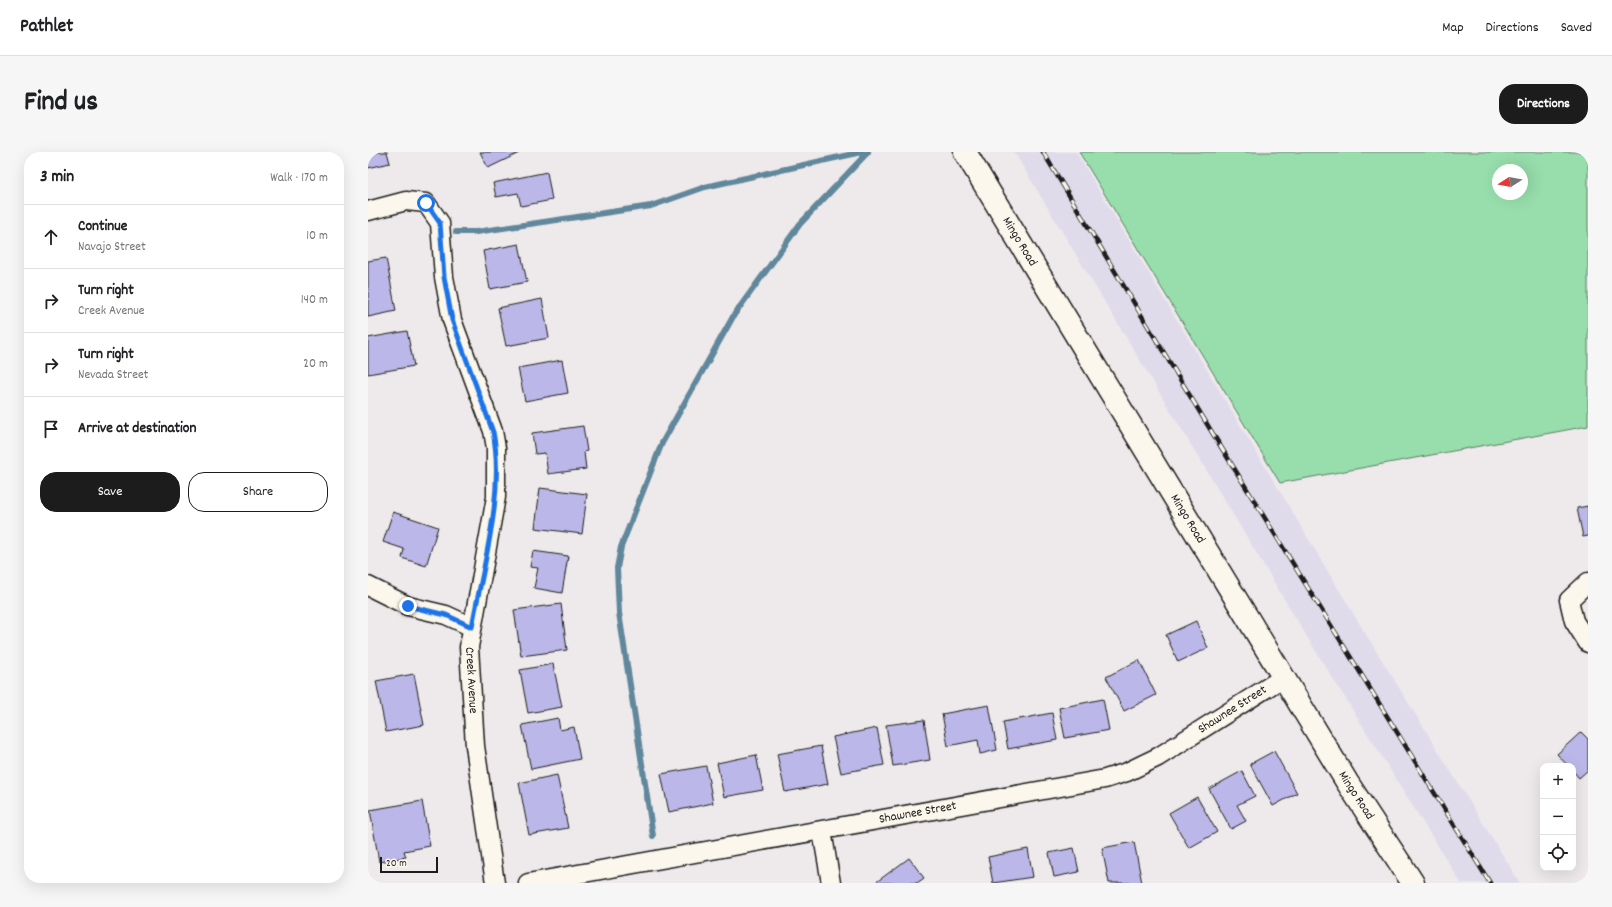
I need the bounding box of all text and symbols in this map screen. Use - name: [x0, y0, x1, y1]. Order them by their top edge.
- text: Pathlet: [20, 14, 73, 41]
- text: Map: [1442, 18, 1464, 38]
- text: Directions: [1486, 18, 1539, 38]
- text: Saved: [1561, 18, 1592, 38]
- text: Find us: [24, 84, 98, 124]
- button: Directions: [1499, 84, 1588, 124]
- north arrow: [1492, 164, 1528, 200]
- text: 3 min: [40, 166, 74, 190]
- text: Walk · 170 m: [270, 169, 328, 188]
- route start: [417, 194, 435, 212]
- street label: Mingo Road: [997, 213, 1042, 270]
- text: Continue: [78, 216, 127, 238]
- icon: ahead: [40, 226, 62, 248]
- text: 10 m: [306, 227, 328, 246]
- text: Navajo Street: [78, 238, 146, 257]
- text: Turn right: [78, 280, 134, 302]
- icon: right: [40, 290, 62, 312]
- text: 140 m: [301, 291, 328, 310]
- text: Creek Avenue: [78, 302, 145, 321]
- text: Turn right: [78, 344, 134, 366]
- icon: right: [40, 354, 62, 376]
- text: 20 m: [303, 355, 328, 374]
- text: Nevada Street: [78, 366, 148, 385]
- icon: arrive: [40, 418, 62, 440]
- text: Arrive at destination: [78, 418, 196, 440]
- button: Save: [40, 472, 180, 512]
- button: Share: [188, 472, 328, 512]
- street label: Mingo Road: [1165, 490, 1210, 547]
- route end: [399, 597, 417, 615]
- street label: Creek Avenue: [460, 646, 483, 714]
- street label: Shawnee Street: [1194, 681, 1271, 739]
- map controls: [1540, 763, 1576, 871]
- button: +: [1540, 763, 1576, 799]
- street label: Mingo Road: [1333, 767, 1379, 824]
- street label: Shawnee Street: [877, 796, 958, 829]
- button: −: [1540, 799, 1576, 835]
- button: locate: [1540, 835, 1576, 871]
- scale bar: [380, 855, 438, 874]
- text: 20 m: [386, 856, 407, 872]

